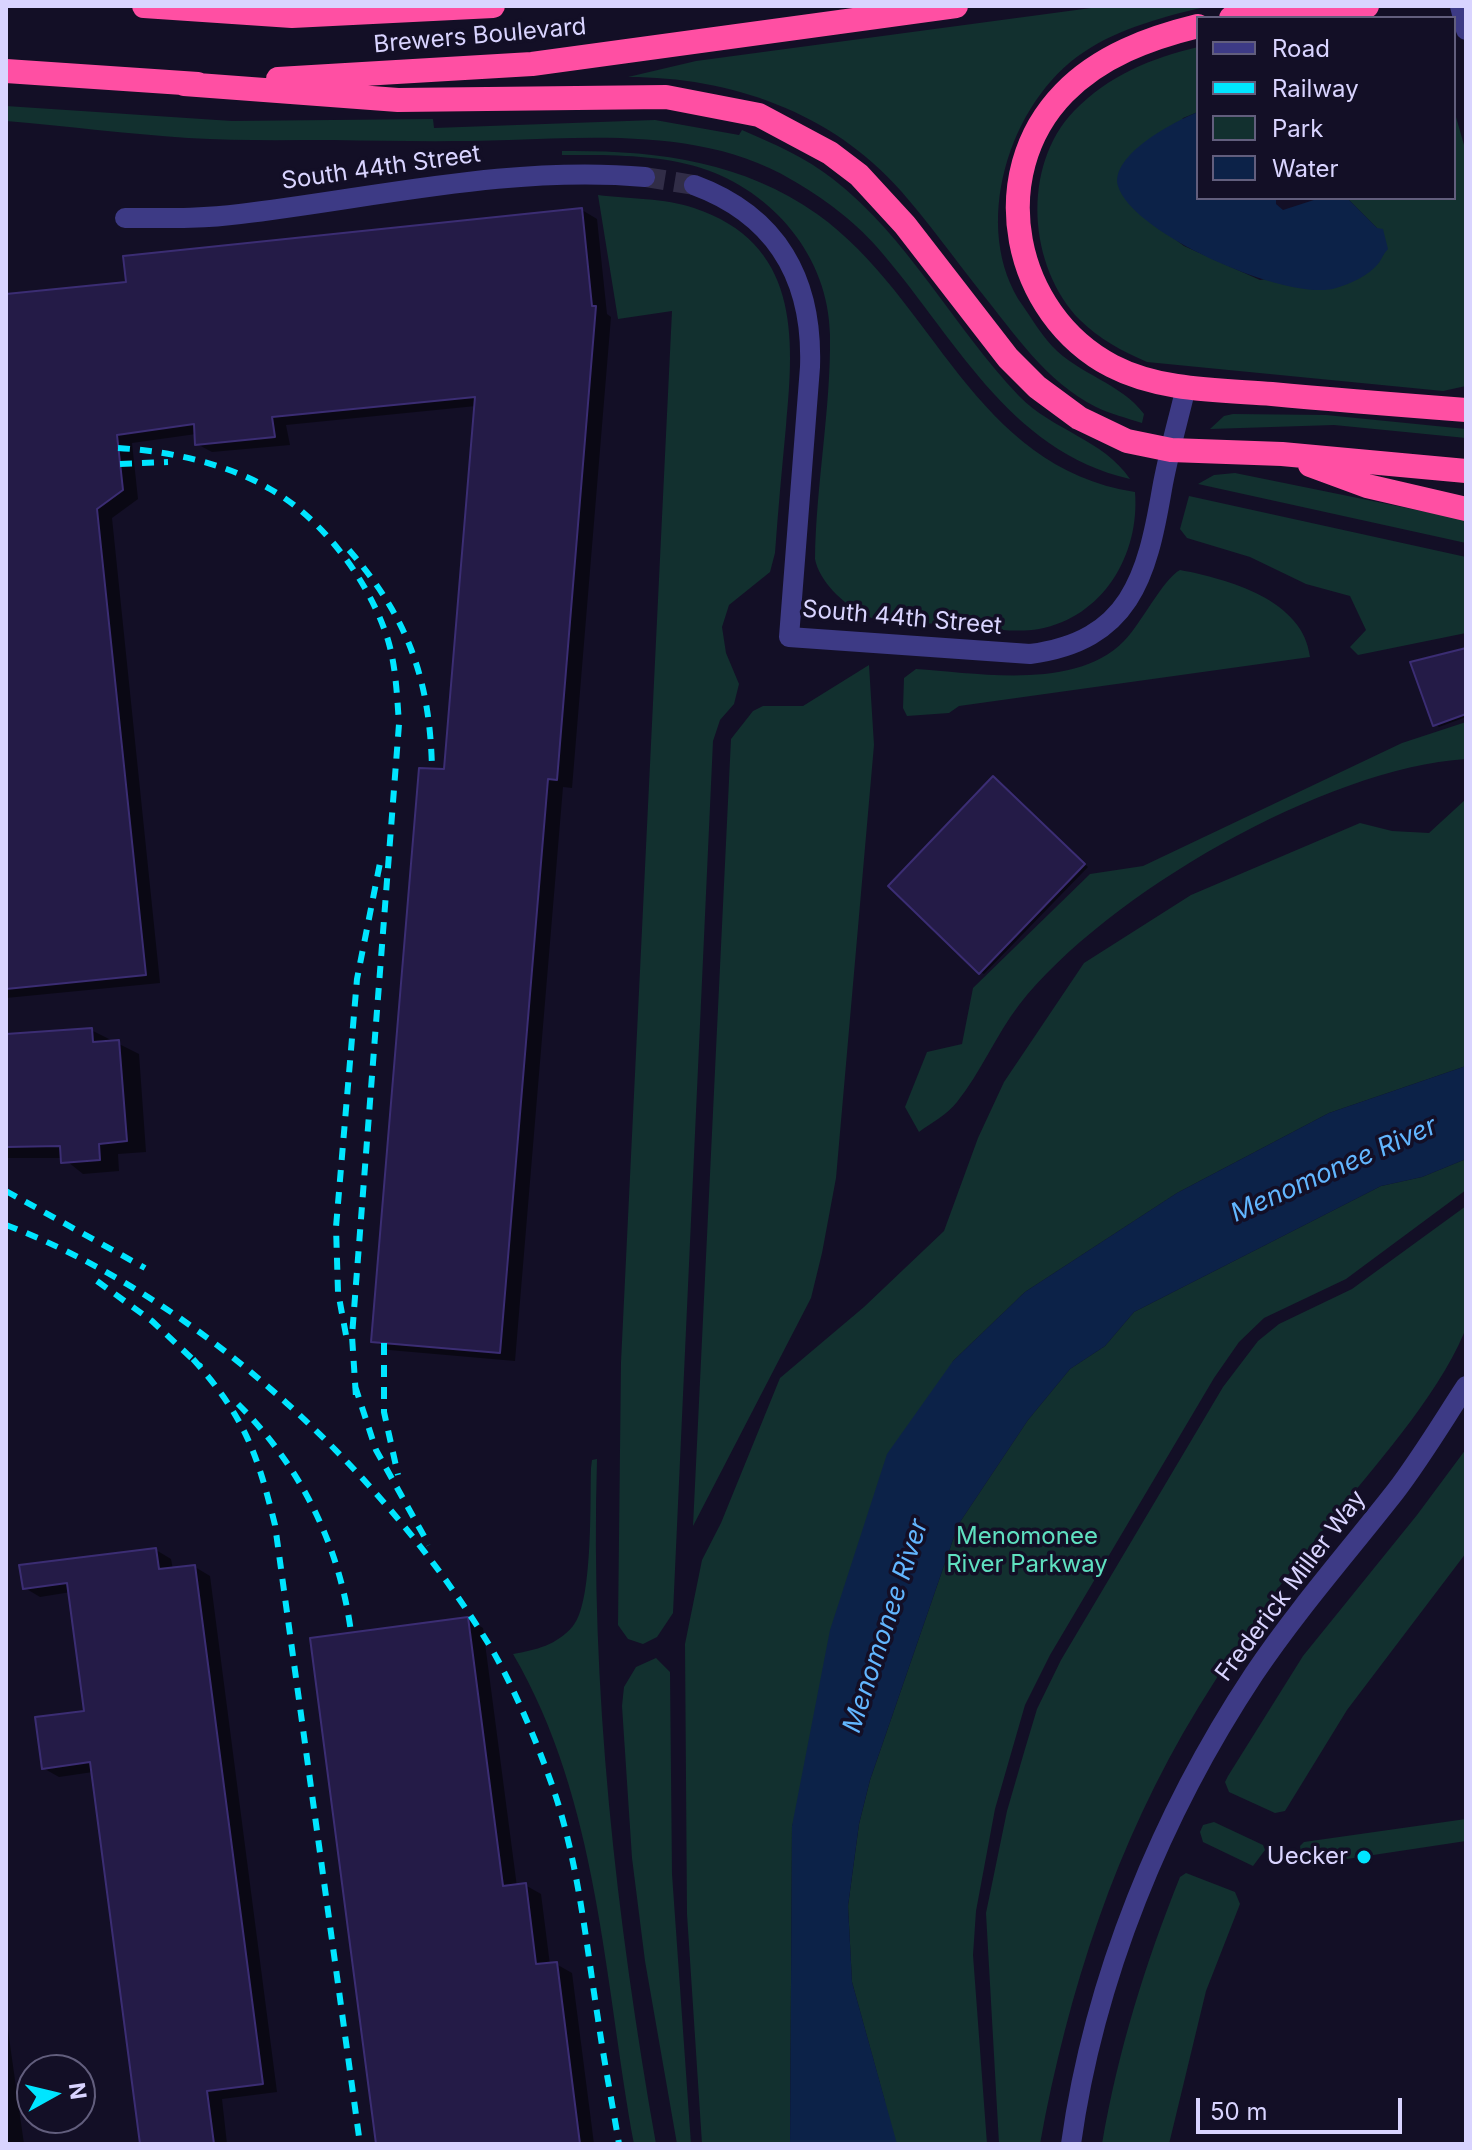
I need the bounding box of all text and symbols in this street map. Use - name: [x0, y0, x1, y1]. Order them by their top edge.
- street label: Brewers Boulevard: [372, 12, 588, 60]
- legend: [1196, 16, 1456, 200]
- text: Road: [1272, 34, 1330, 63]
- text: Railway: [1272, 74, 1359, 103]
- text: Park: [1272, 114, 1323, 143]
- street label: South 44th Street: [280, 140, 482, 196]
- text: Water: [1272, 154, 1339, 183]
- street label: South 44th Street: [801, 595, 1003, 641]
- water label: Menomonee River: [1226, 1111, 1442, 1229]
- street label: Frederick Miller Way: [1210, 1485, 1372, 1687]
- water label: Menomonee River: [837, 1515, 935, 1737]
- park label: Menomonee River Parkway: [946, 1523, 1108, 1579]
- place label: Uecker: [1267, 1843, 1348, 1871]
- marker: Uecker: [1355, 1848, 1373, 1866]
- north arrow: [16, 2054, 96, 2134]
- text: N: [64, 2081, 92, 2101]
- scale bar: [1200, 2082, 1406, 2132]
- text: 50 m: [1210, 2097, 1268, 2126]

